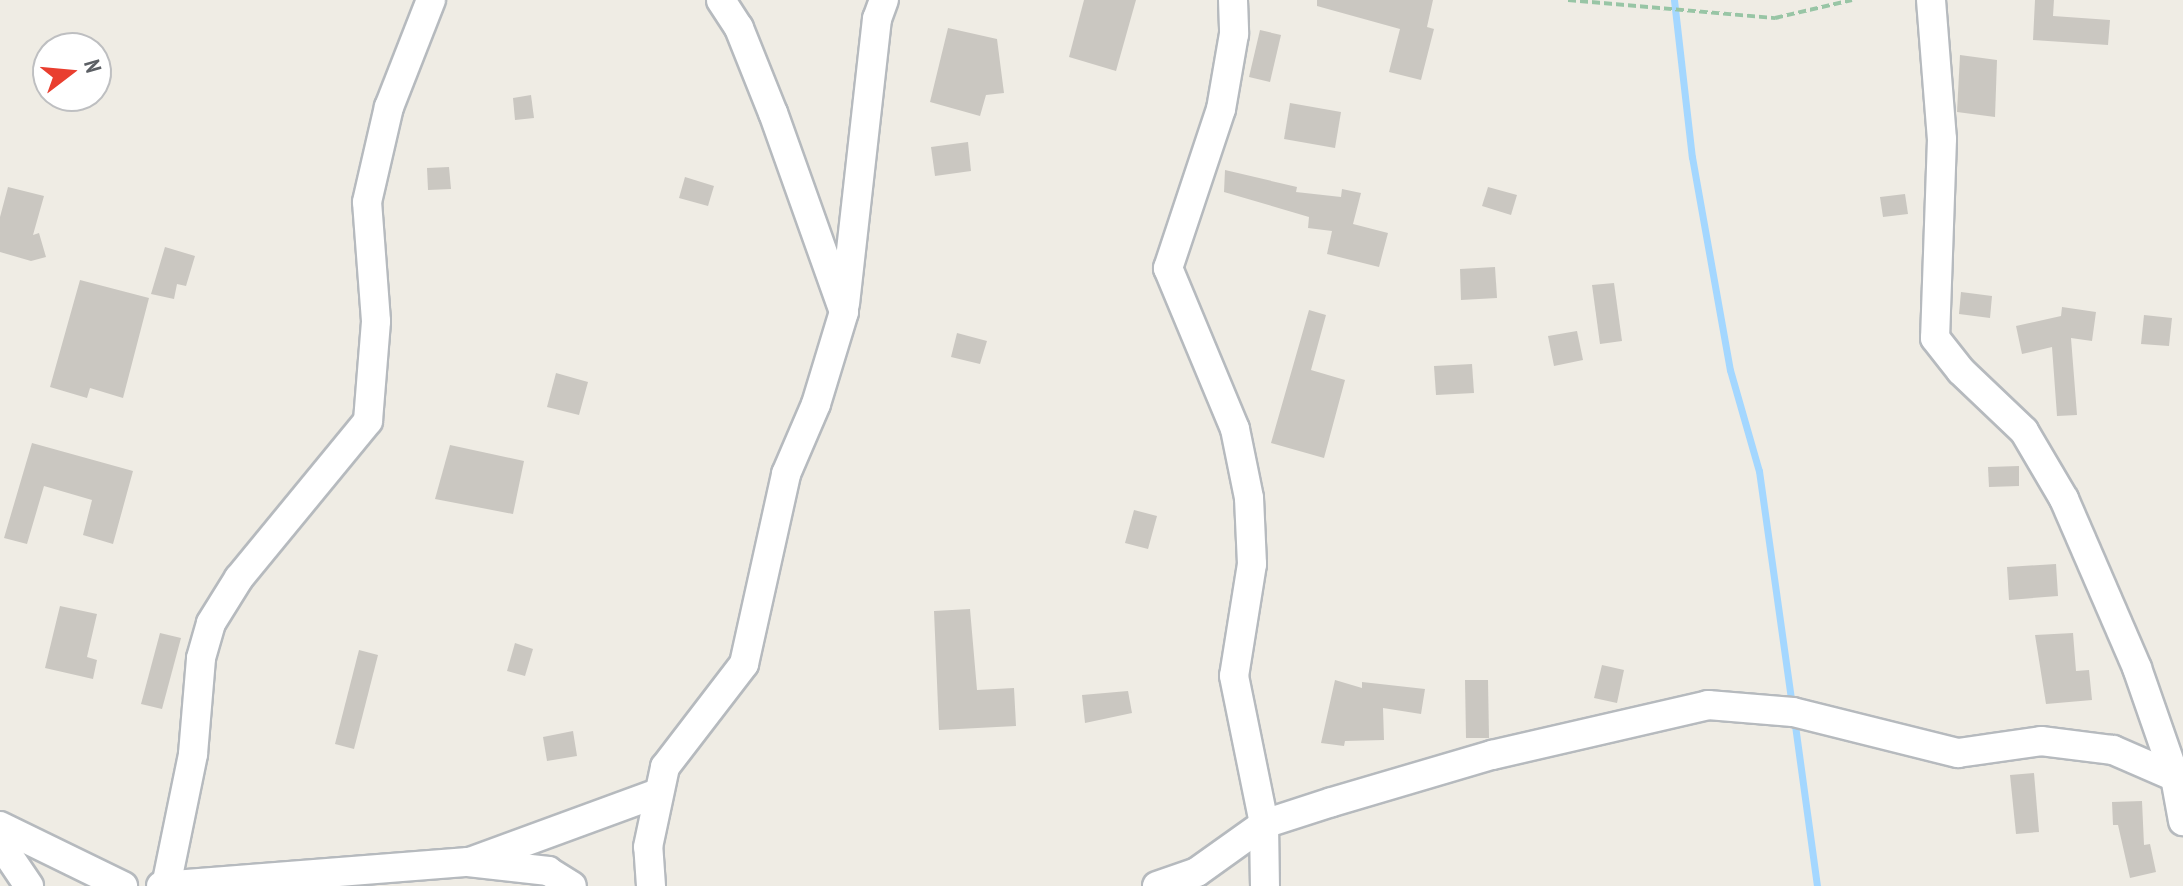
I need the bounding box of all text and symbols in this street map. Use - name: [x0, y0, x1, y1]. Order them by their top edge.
- north arrow: [32, 32, 112, 112]
- text: N: [78, 56, 108, 76]

